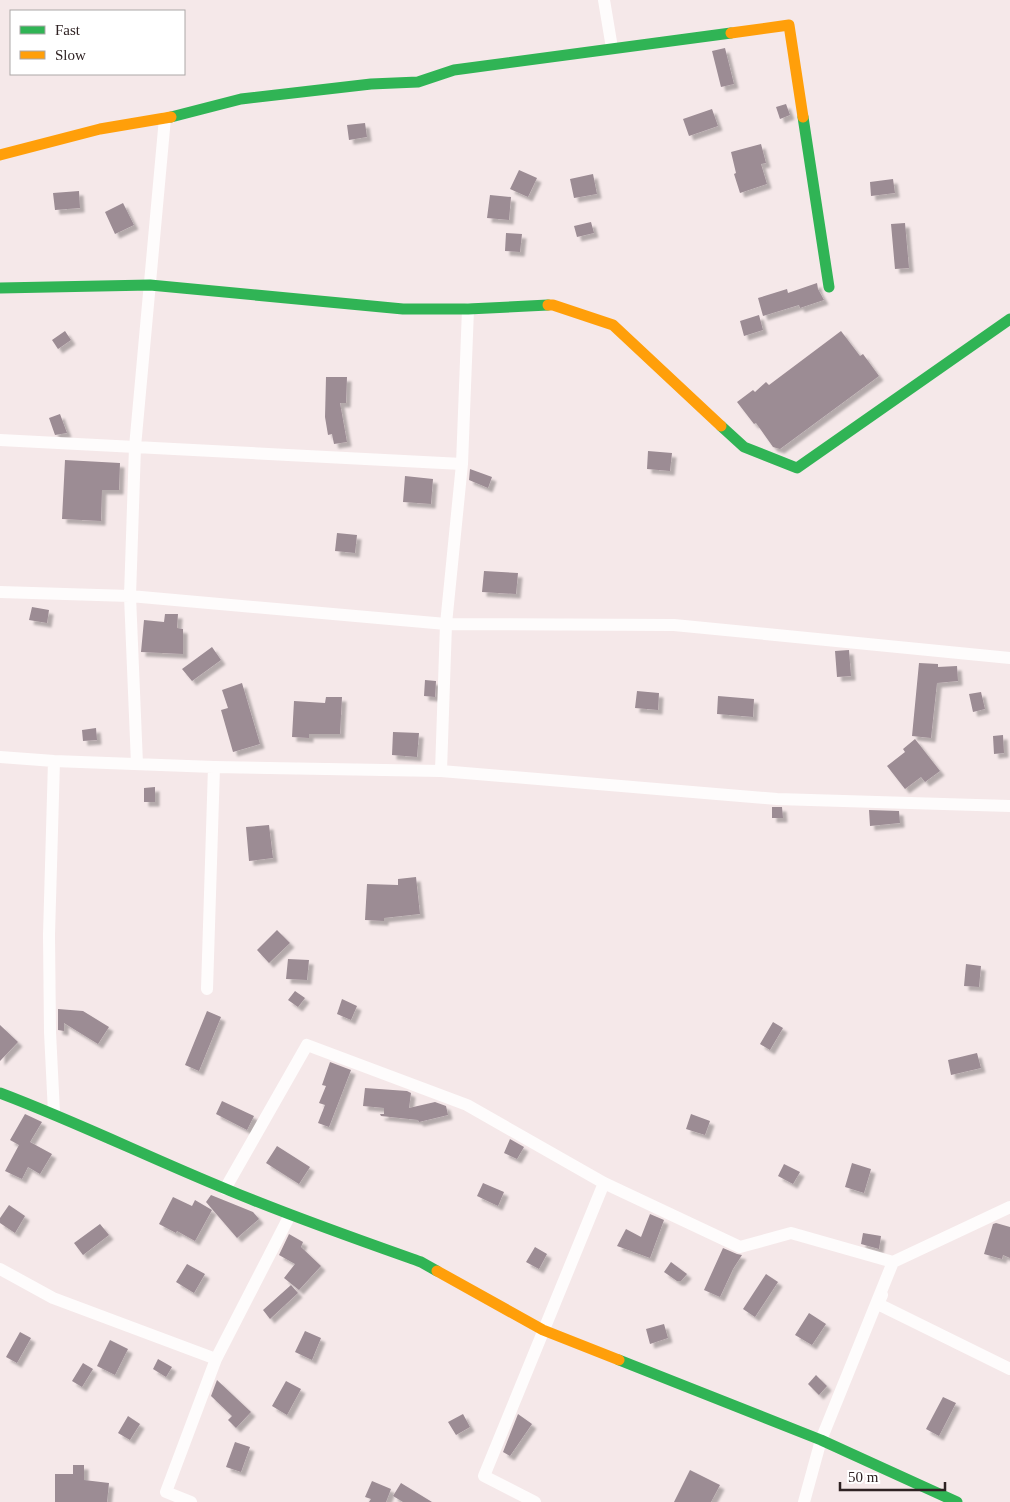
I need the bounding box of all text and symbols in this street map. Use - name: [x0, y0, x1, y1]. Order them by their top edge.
- legend: [10, 10, 185, 75]
- text: Fast: [55, 22, 81, 38]
- text: Slow: [55, 47, 86, 63]
- scale bar: [840, 1460, 945, 1492]
- text: 50 m: [848, 1469, 879, 1485]

